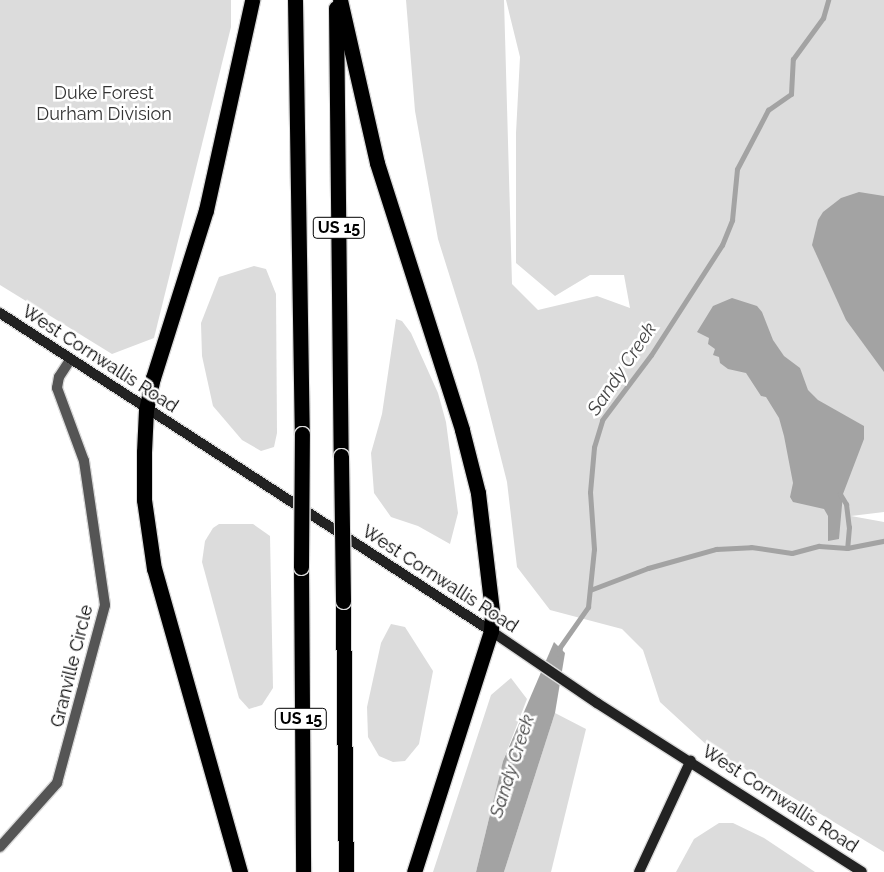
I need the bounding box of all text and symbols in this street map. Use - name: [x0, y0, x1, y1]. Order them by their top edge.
- park label: Duke Forest Durham Division: [36, 83, 172, 126]
- road number: US 15: [313, 214, 365, 242]
- street label: West Cornwallis Road: [18, 300, 182, 418]
- water label: Sandy Creek: [582, 318, 662, 420]
- street label: West Cornwallis Road: [358, 520, 522, 638]
- street label: Granville Circle: [46, 603, 98, 729]
- road number: US 15: [275, 706, 327, 732]
- water label: Sandy Creek: [485, 711, 539, 821]
- street label: West Cornwallis Road: [698, 740, 862, 858]

